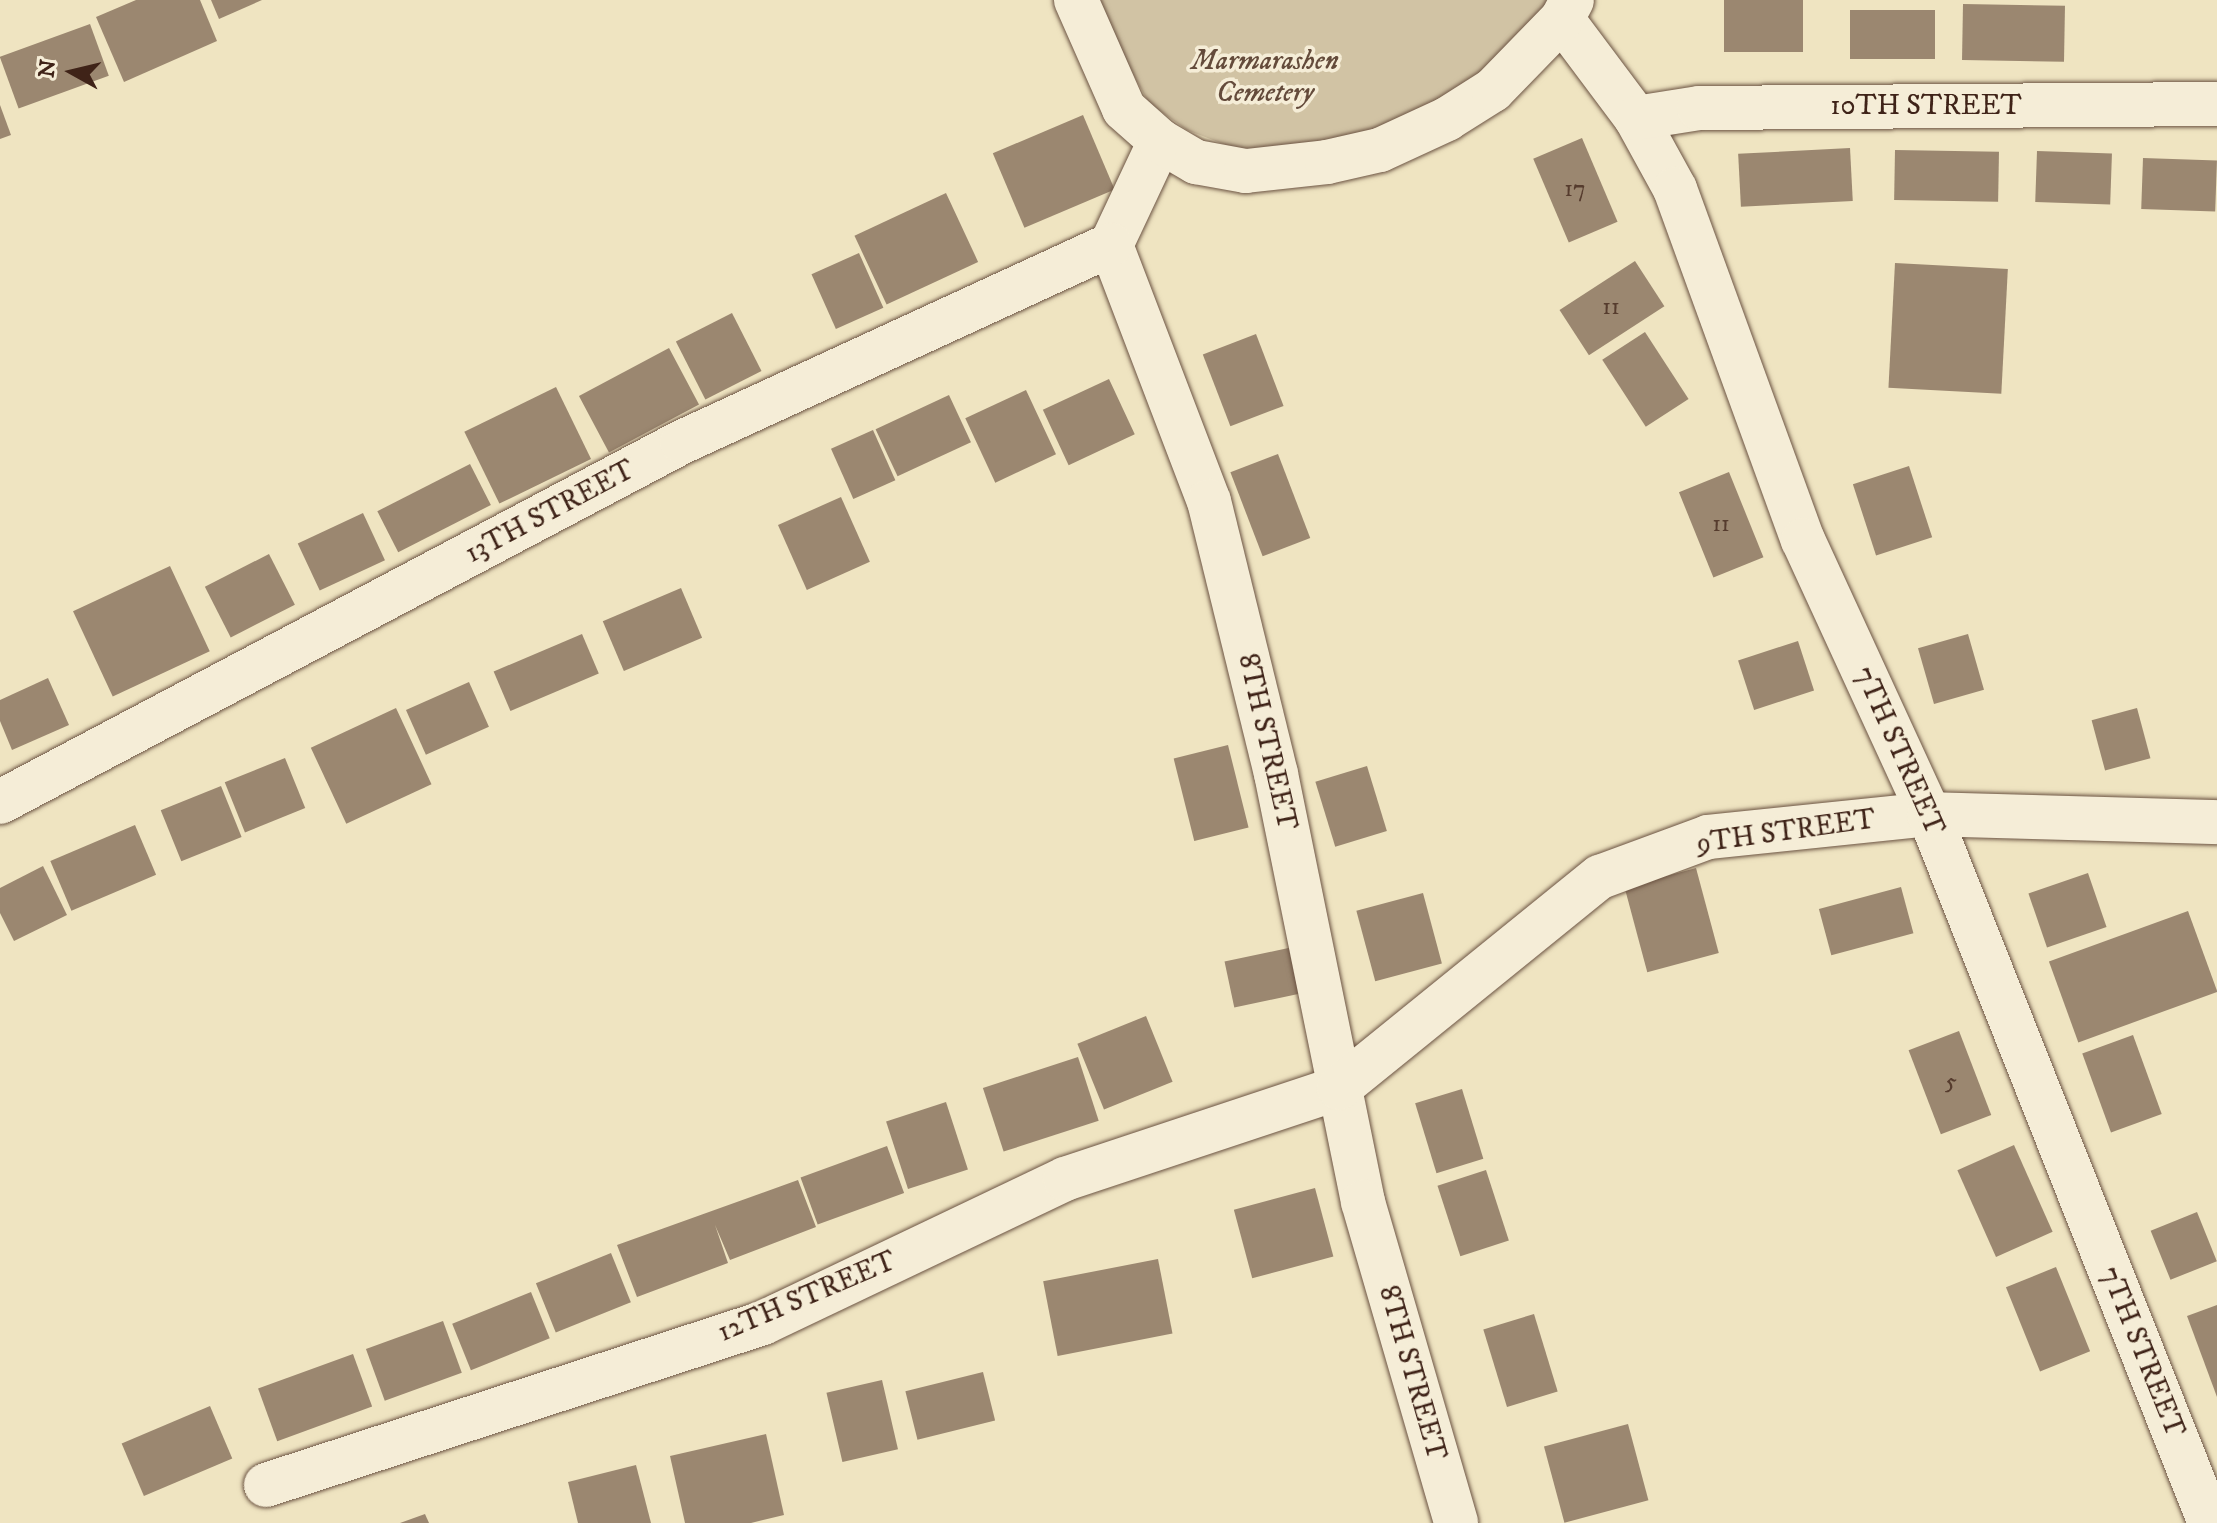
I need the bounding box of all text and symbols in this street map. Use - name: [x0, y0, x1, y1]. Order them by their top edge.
- north arrow: [32, 32, 112, 112]
- park label: Marmarashen Cemetery: [1191, 44, 1339, 110]
- text: N: [33, 58, 62, 79]
- street label: 10TH STREET: [1830, 89, 2022, 123]
- house number: 17: [1564, 176, 1586, 204]
- house number: 11: [1602, 294, 1620, 322]
- street label: 13TH STREET: [460, 453, 640, 571]
- house number: 11: [1712, 511, 1730, 539]
- street label: 8TH STREET: [1230, 650, 1304, 834]
- street label: 7TH STREET: [1847, 662, 1951, 840]
- street label: 9TH STREET: [1694, 803, 1878, 861]
- house number: 5: [1945, 1069, 1957, 1097]
- street label: 12TH STREET: [713, 1244, 901, 1350]
- street label: 7TH STREET: [2093, 1262, 2191, 1442]
- street label: 8TH STREET: [1371, 1282, 1453, 1464]

